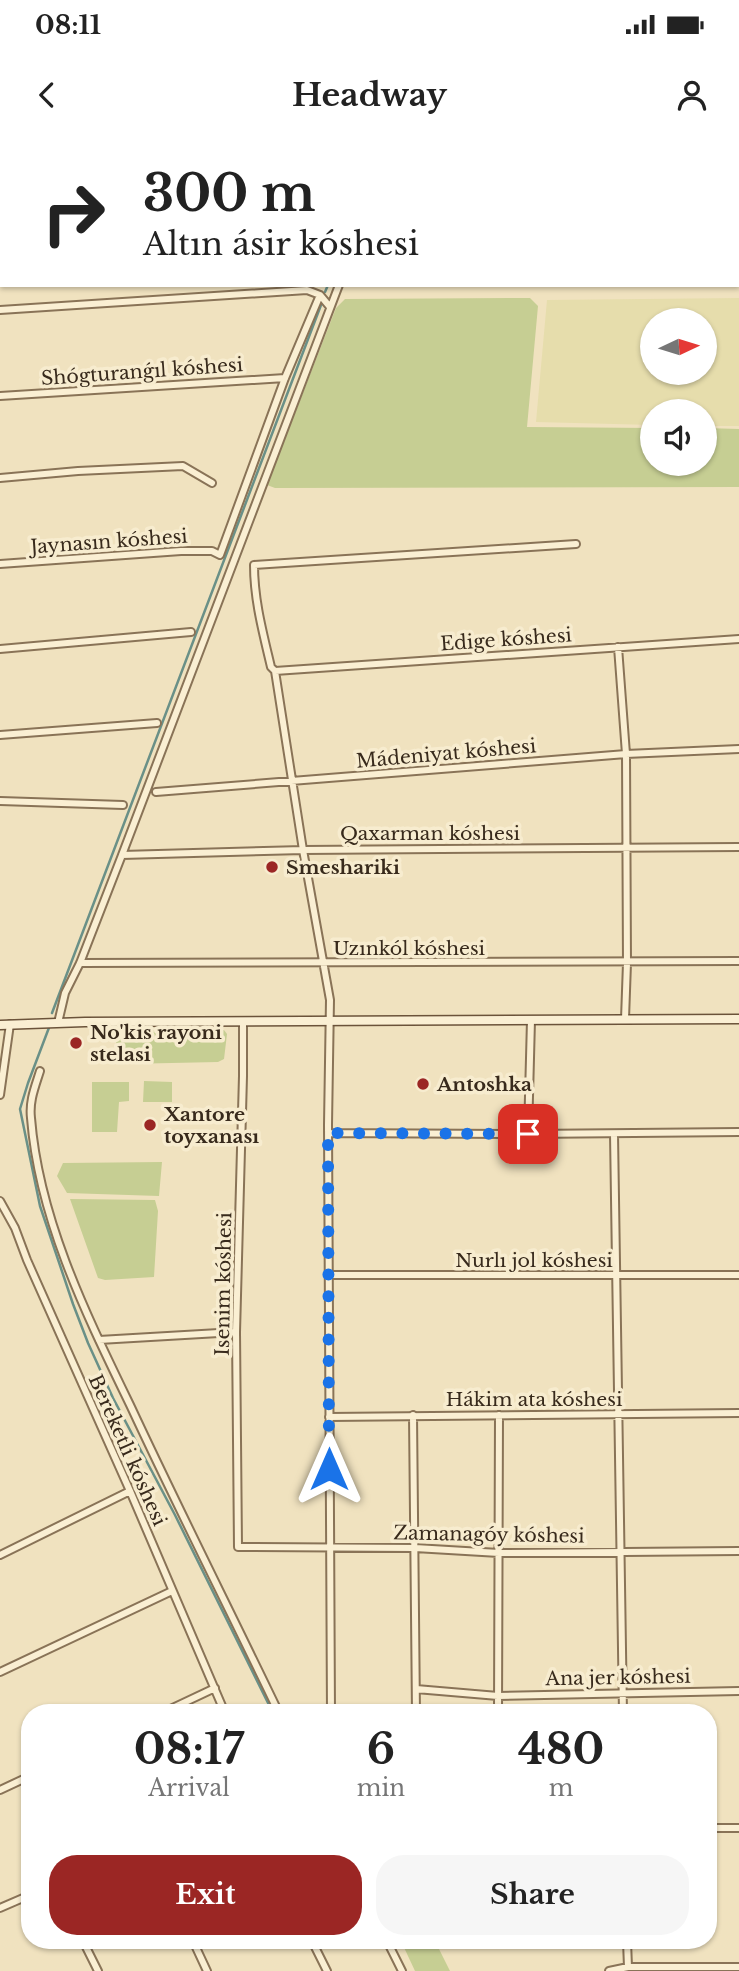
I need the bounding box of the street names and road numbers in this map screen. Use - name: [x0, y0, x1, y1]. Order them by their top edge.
- street label: Shógturanǵıl kóshesi: [40, 353, 244, 390]
- street label: Jaynasın kóshesi: [27, 524, 189, 559]
- street label: Edige kóshesi: [439, 623, 573, 656]
- street label: Mádeniyat kóshesi: [355, 734, 538, 773]
- street label: Qaxarman kóshesi: [340, 822, 521, 845]
- street label: Uzınkól kóshesi: [333, 937, 486, 960]
- street label: Isenim kóshesi: [211, 1211, 236, 1356]
- street label: Nurlı jol kóshesi: [455, 1249, 613, 1272]
- street label: Bereketli kóshesi: [84, 1371, 172, 1530]
- street label: Hákim ata kóshesi: [446, 1388, 623, 1411]
- street label: Zamanagóy kóshesi: [393, 1521, 585, 1548]
- street label: Ana jer kóshesi: [544, 1665, 691, 1690]

